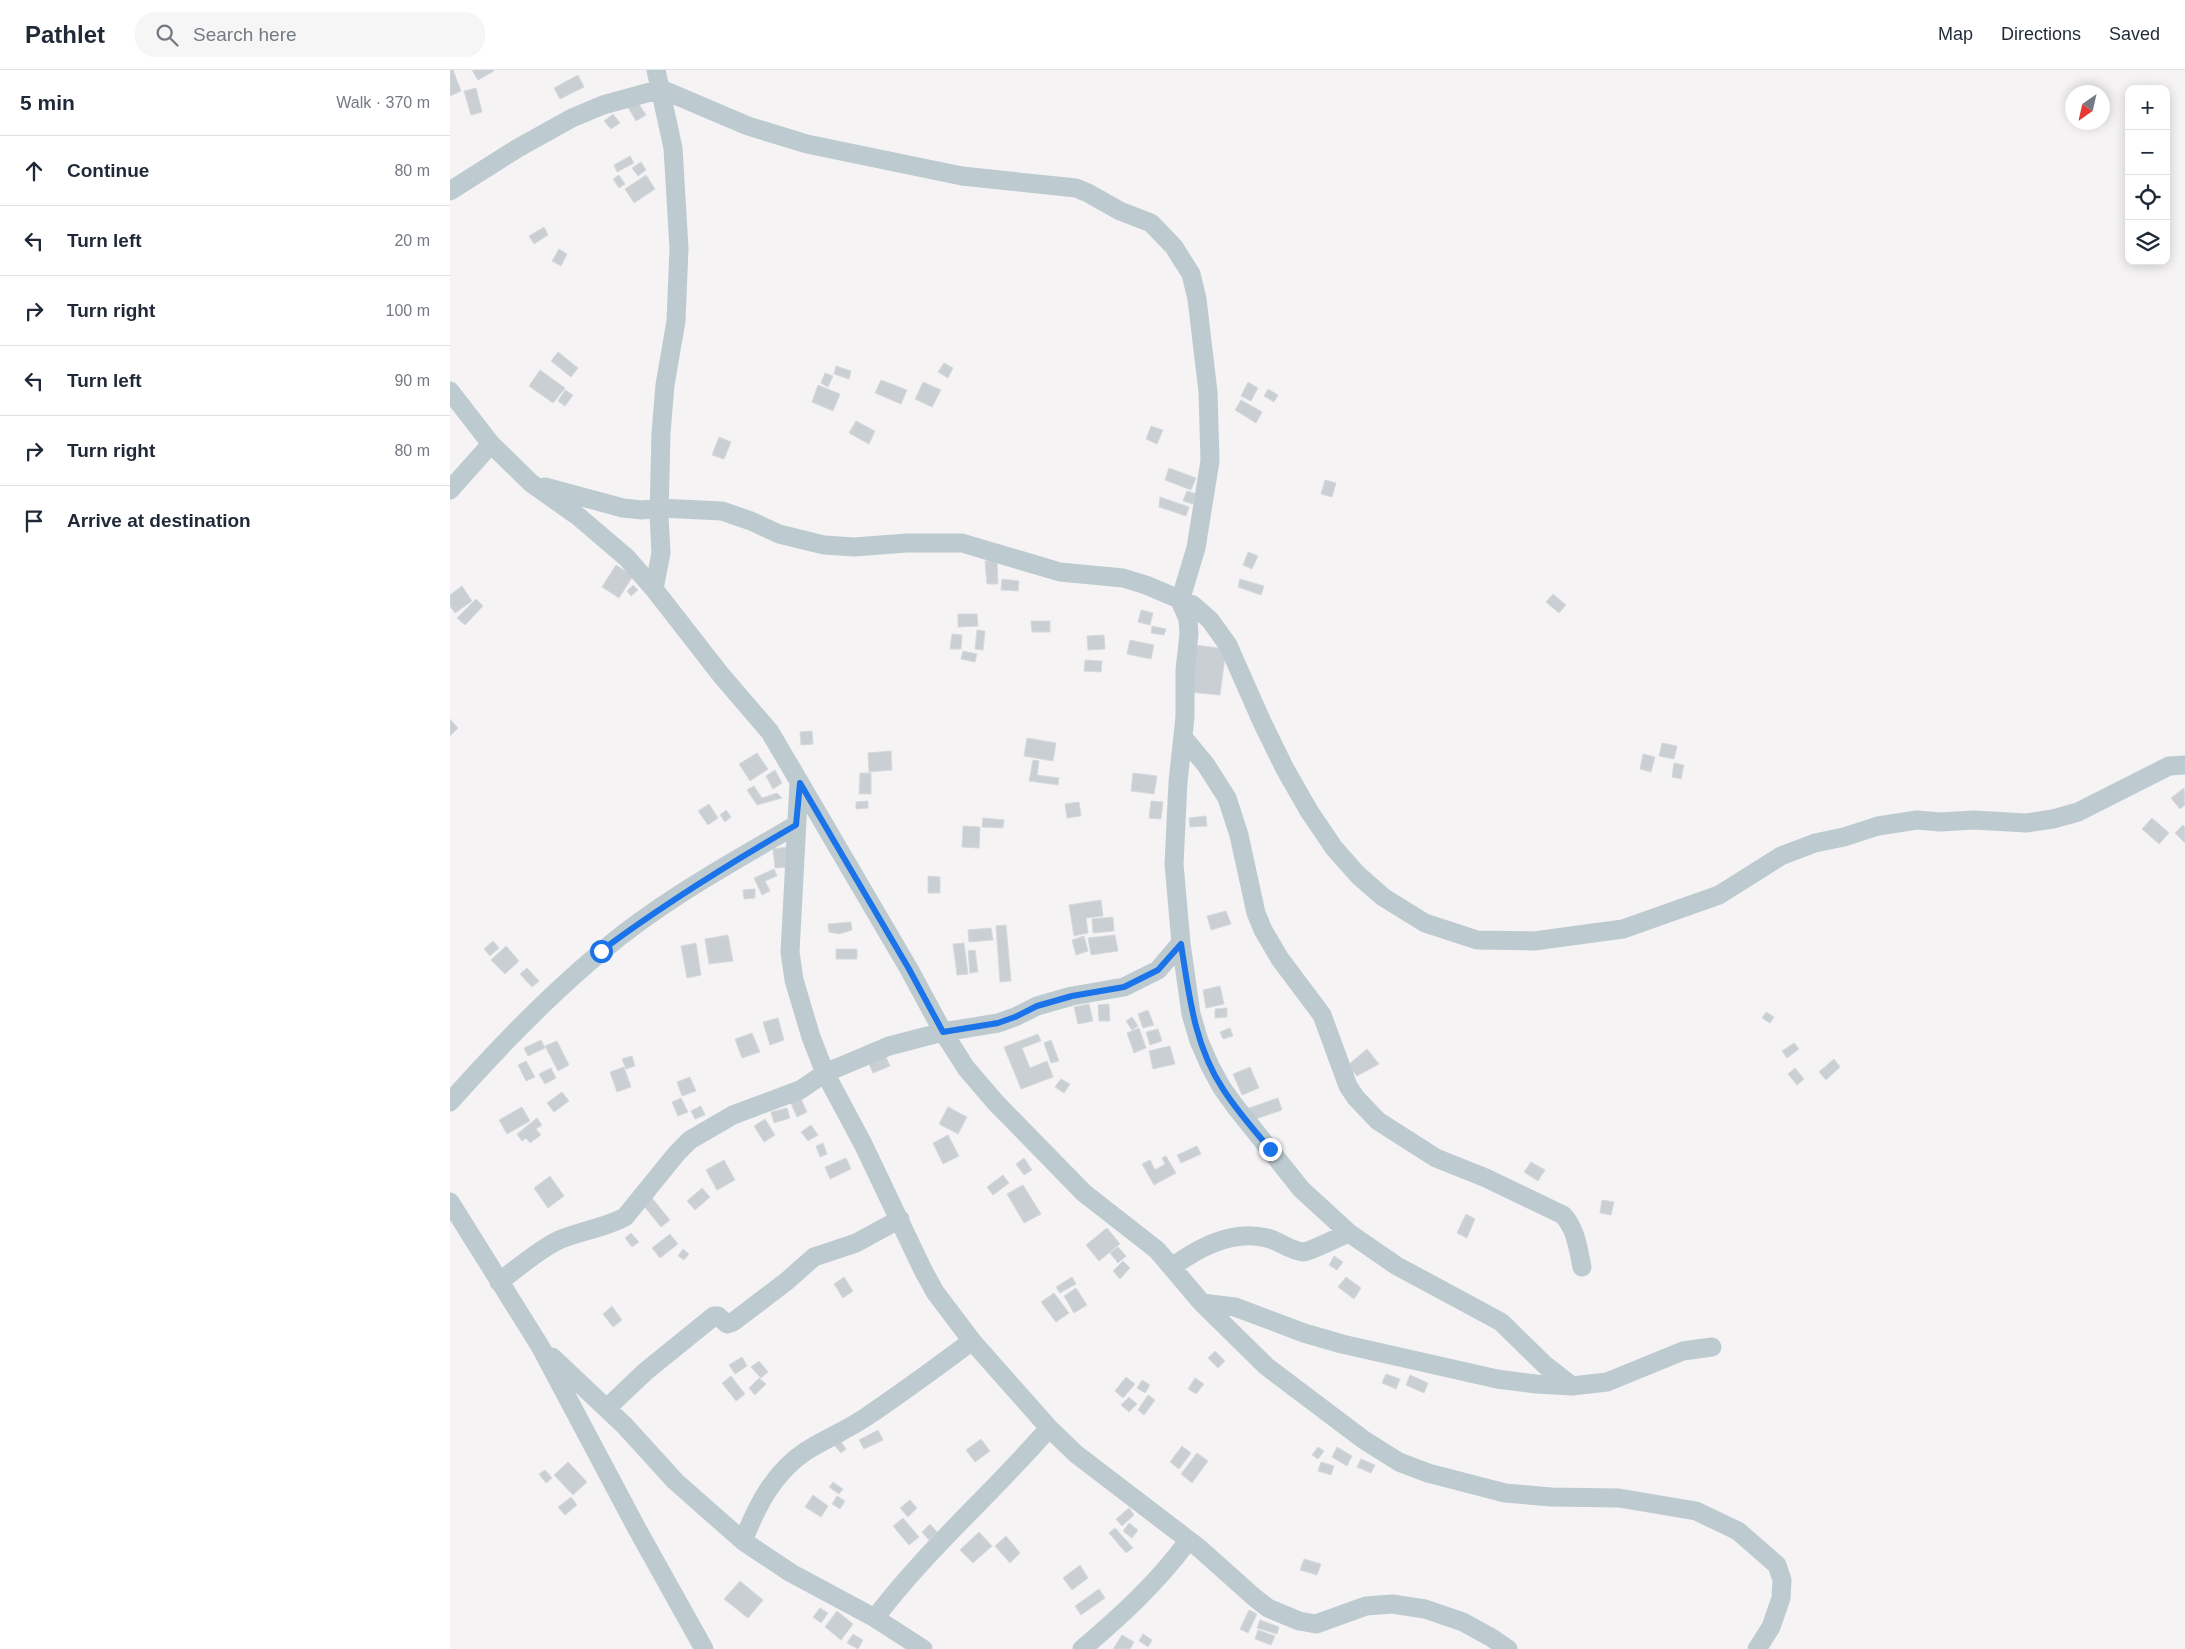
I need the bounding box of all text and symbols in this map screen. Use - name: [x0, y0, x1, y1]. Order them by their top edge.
- search box: [135, 12, 485, 57]
- text: Pathlet: [25, 21, 105, 48]
- icon: search: [153, 21, 181, 49]
- text: Search here: [193, 24, 297, 45]
- text: Map: [1938, 24, 1973, 44]
- text: Directions: [2001, 24, 2081, 44]
- text: Saved: [2109, 24, 2160, 44]
- north arrow: [2065, 85, 2110, 130]
- map controls: [2125, 85, 2170, 265]
- button: +: [2125, 85, 2170, 130]
- text: 5 min: [20, 91, 75, 114]
- text: Walk · 370 m: [336, 94, 430, 111]
- button: −: [2125, 130, 2170, 175]
- icon: ahead: [20, 157, 48, 185]
- text: Continue: [67, 160, 149, 181]
- text: 80 m: [394, 162, 430, 179]
- button: locate: [2125, 175, 2170, 220]
- button: layers: [2125, 220, 2170, 265]
- icon: left: [20, 227, 48, 255]
- text: Turn left: [67, 230, 142, 251]
- text: 20 m: [394, 232, 430, 249]
- icon: right: [20, 297, 48, 325]
- text: Turn right: [67, 300, 155, 321]
- text: 100 m: [386, 302, 430, 319]
- icon: left: [20, 367, 48, 395]
- text: Turn left: [67, 370, 142, 391]
- text: 90 m: [394, 372, 430, 389]
- icon: right: [20, 437, 48, 465]
- text: Turn right: [67, 440, 155, 461]
- text: 80 m: [394, 442, 430, 459]
- icon: arrive: [20, 507, 48, 535]
- text: Arrive at destination: [67, 510, 251, 531]
- route start: [590, 940, 613, 963]
- route end: [1259, 1138, 1282, 1161]

